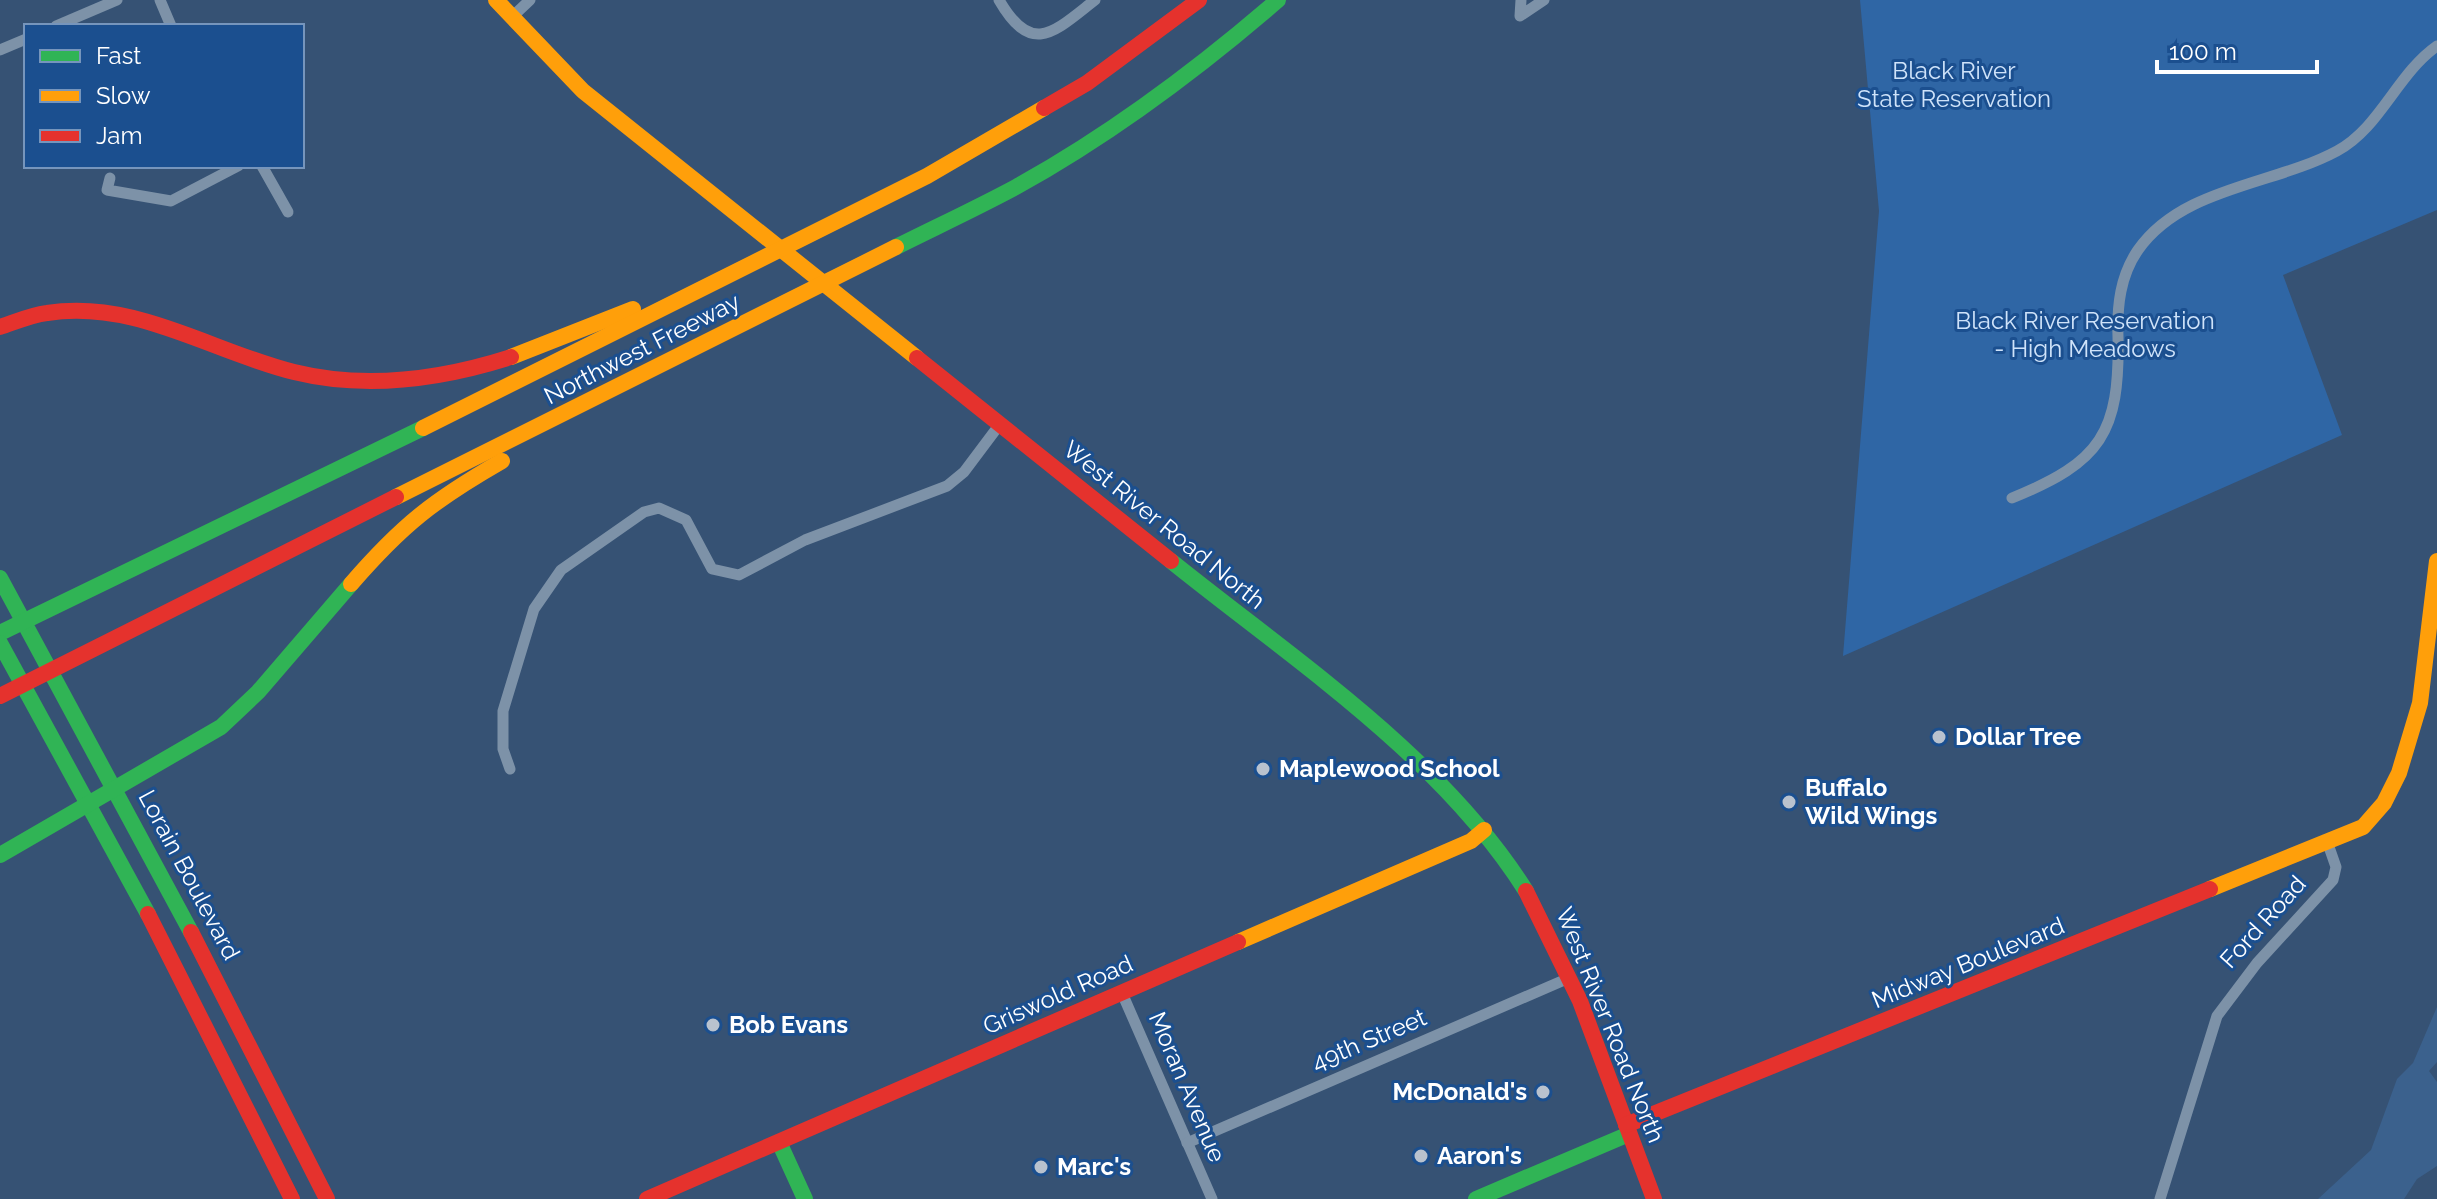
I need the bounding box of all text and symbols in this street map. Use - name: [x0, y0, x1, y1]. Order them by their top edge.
- legend: [24, 24, 304, 168]
- scale bar: [2157, 24, 2317, 74]
- text: 100 m: [2169, 37, 2237, 66]
- text: Fast: [96, 41, 141, 70]
- park label: Black River State Reservation: [1857, 56, 2051, 113]
- text: Slow: [96, 81, 151, 110]
- text: Jam: [96, 121, 142, 150]
- street label: Northwest Freeway: [539, 287, 744, 410]
- park label: Black River Reservation - High Meadows: [1955, 306, 2215, 363]
- street label: West River Road North: [1058, 434, 1271, 615]
- place label: Dollar Tree: [1955, 722, 2081, 751]
- marker: Dollar Tree: [1930, 728, 1948, 746]
- place label: Maplewood School: [1279, 754, 1500, 783]
- marker: Maplewood School: [1254, 760, 1272, 778]
- place label: Buffalo Wild Wings: [1805, 773, 1938, 830]
- street label: Lorain Boulevard: [132, 785, 246, 965]
- marker: Buffalo Wild Wings: [1780, 793, 1798, 811]
- street label: Ford Road: [2214, 869, 2312, 974]
- street label: West River Road North: [1550, 903, 1671, 1147]
- street label: Midway Boulevard: [1867, 911, 2068, 1014]
- street label: Griswold Road: [979, 949, 1137, 1040]
- street label: 49th Street: [1307, 1002, 1431, 1077]
- street label: Moran Avenue: [1143, 1007, 1232, 1166]
- place label: Bob Evans: [729, 1010, 848, 1039]
- marker: Bob Evans: [704, 1016, 722, 1034]
- place label: McDonald's: [1393, 1077, 1527, 1106]
- marker: McDonald's: [1534, 1083, 1552, 1101]
- place label: Aaron's: [1437, 1141, 1522, 1170]
- marker: Aaron's: [1412, 1147, 1430, 1165]
- place label: Marc's: [1057, 1152, 1131, 1181]
- marker: Marc's: [1032, 1158, 1050, 1176]

